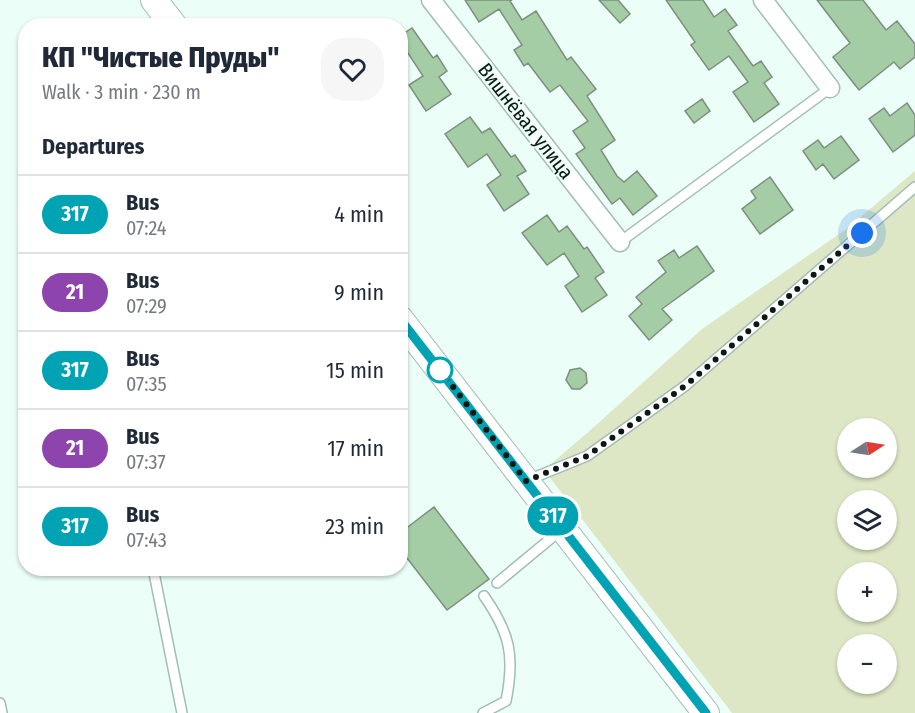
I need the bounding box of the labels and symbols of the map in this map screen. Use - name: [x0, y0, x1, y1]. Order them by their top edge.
- street label: Вишнёвая улица: [473, 58, 579, 184]
- your location: [847, 218, 877, 248]
- unlabelled marker: [427, 357, 453, 383]
- north arrow: [837, 418, 897, 478]
- line badge: 317: [518, 496, 588, 536]

